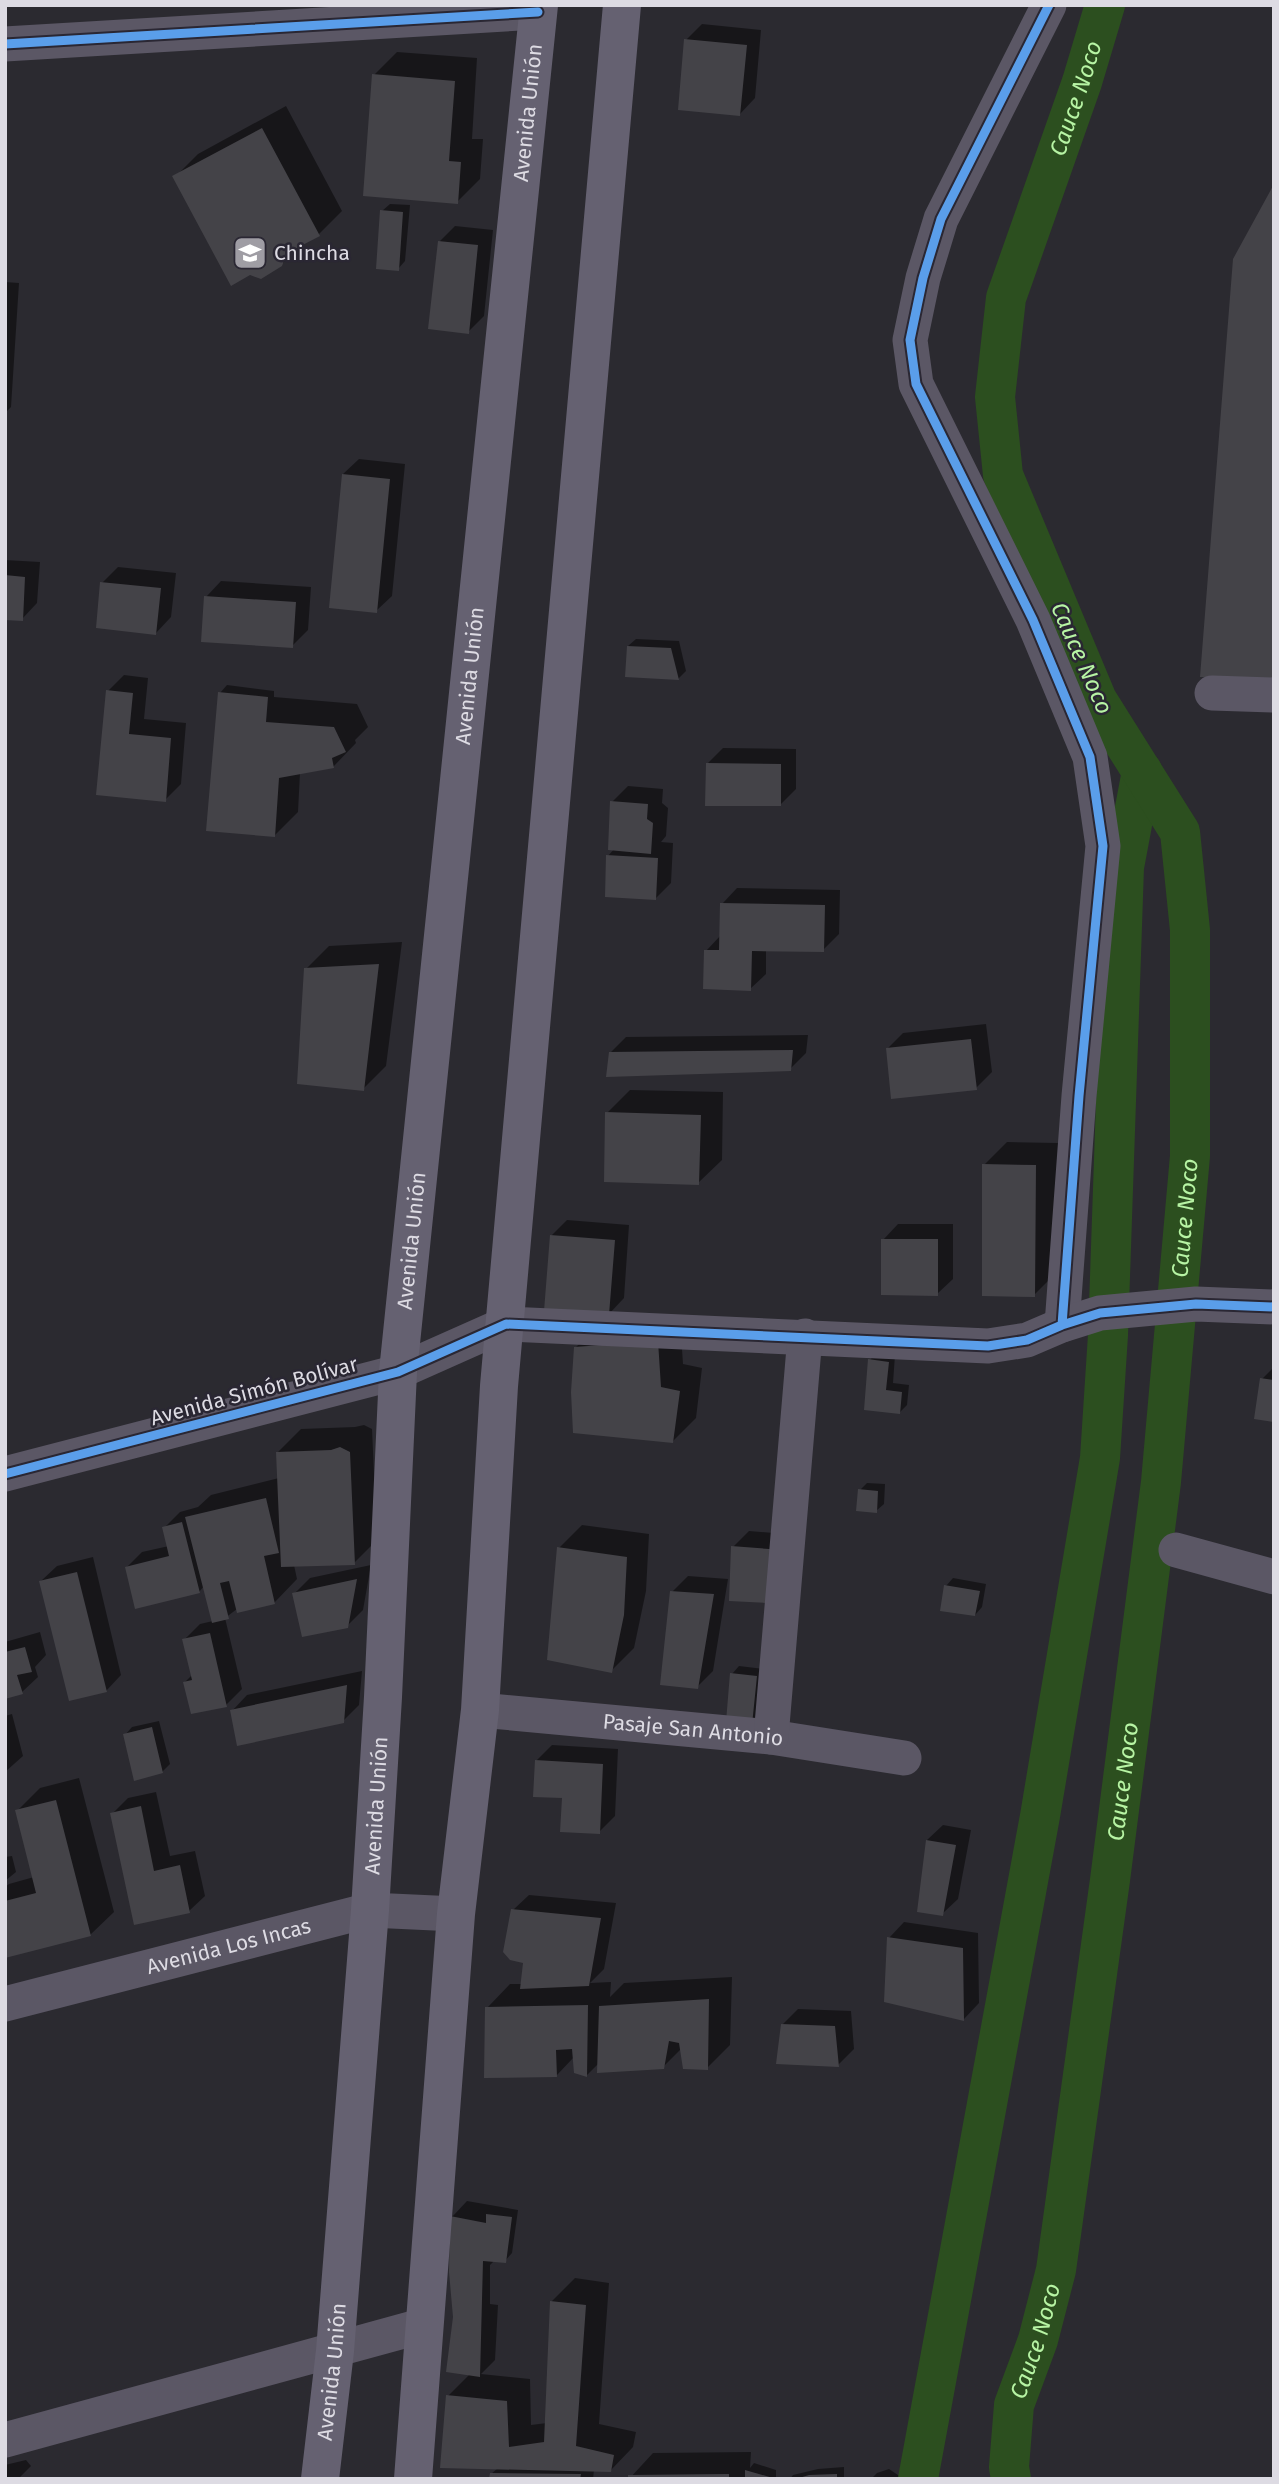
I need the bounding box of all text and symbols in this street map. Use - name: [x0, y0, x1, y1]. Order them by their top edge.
- water label: Cauce Noco: [1043, 37, 1108, 160]
- street label: Avenida Unión: [508, 43, 548, 183]
- school or university icon: Chincha: [231, 234, 269, 272]
- place label: Chincha: [274, 240, 350, 266]
- water label: Cauce Noco: [1045, 598, 1119, 718]
- street label: Avenida Unión: [450, 606, 490, 746]
- water label: Cauce Noco: [1165, 1157, 1204, 1279]
- street label: Avenida Unión: [392, 1171, 432, 1311]
- street label: Avenida Simón Bolívar: [147, 1351, 361, 1431]
- street label: Pasaje San Antonio: [602, 1708, 785, 1752]
- water label: Cauce Noco: [1101, 1720, 1144, 1843]
- street label: Avenida Unión: [359, 1736, 394, 1875]
- street label: Avenida Los Incas: [144, 1913, 314, 1980]
- water label: Cauce Noco: [1004, 2280, 1066, 2402]
- street label: Avenida Unión: [312, 2302, 352, 2442]

